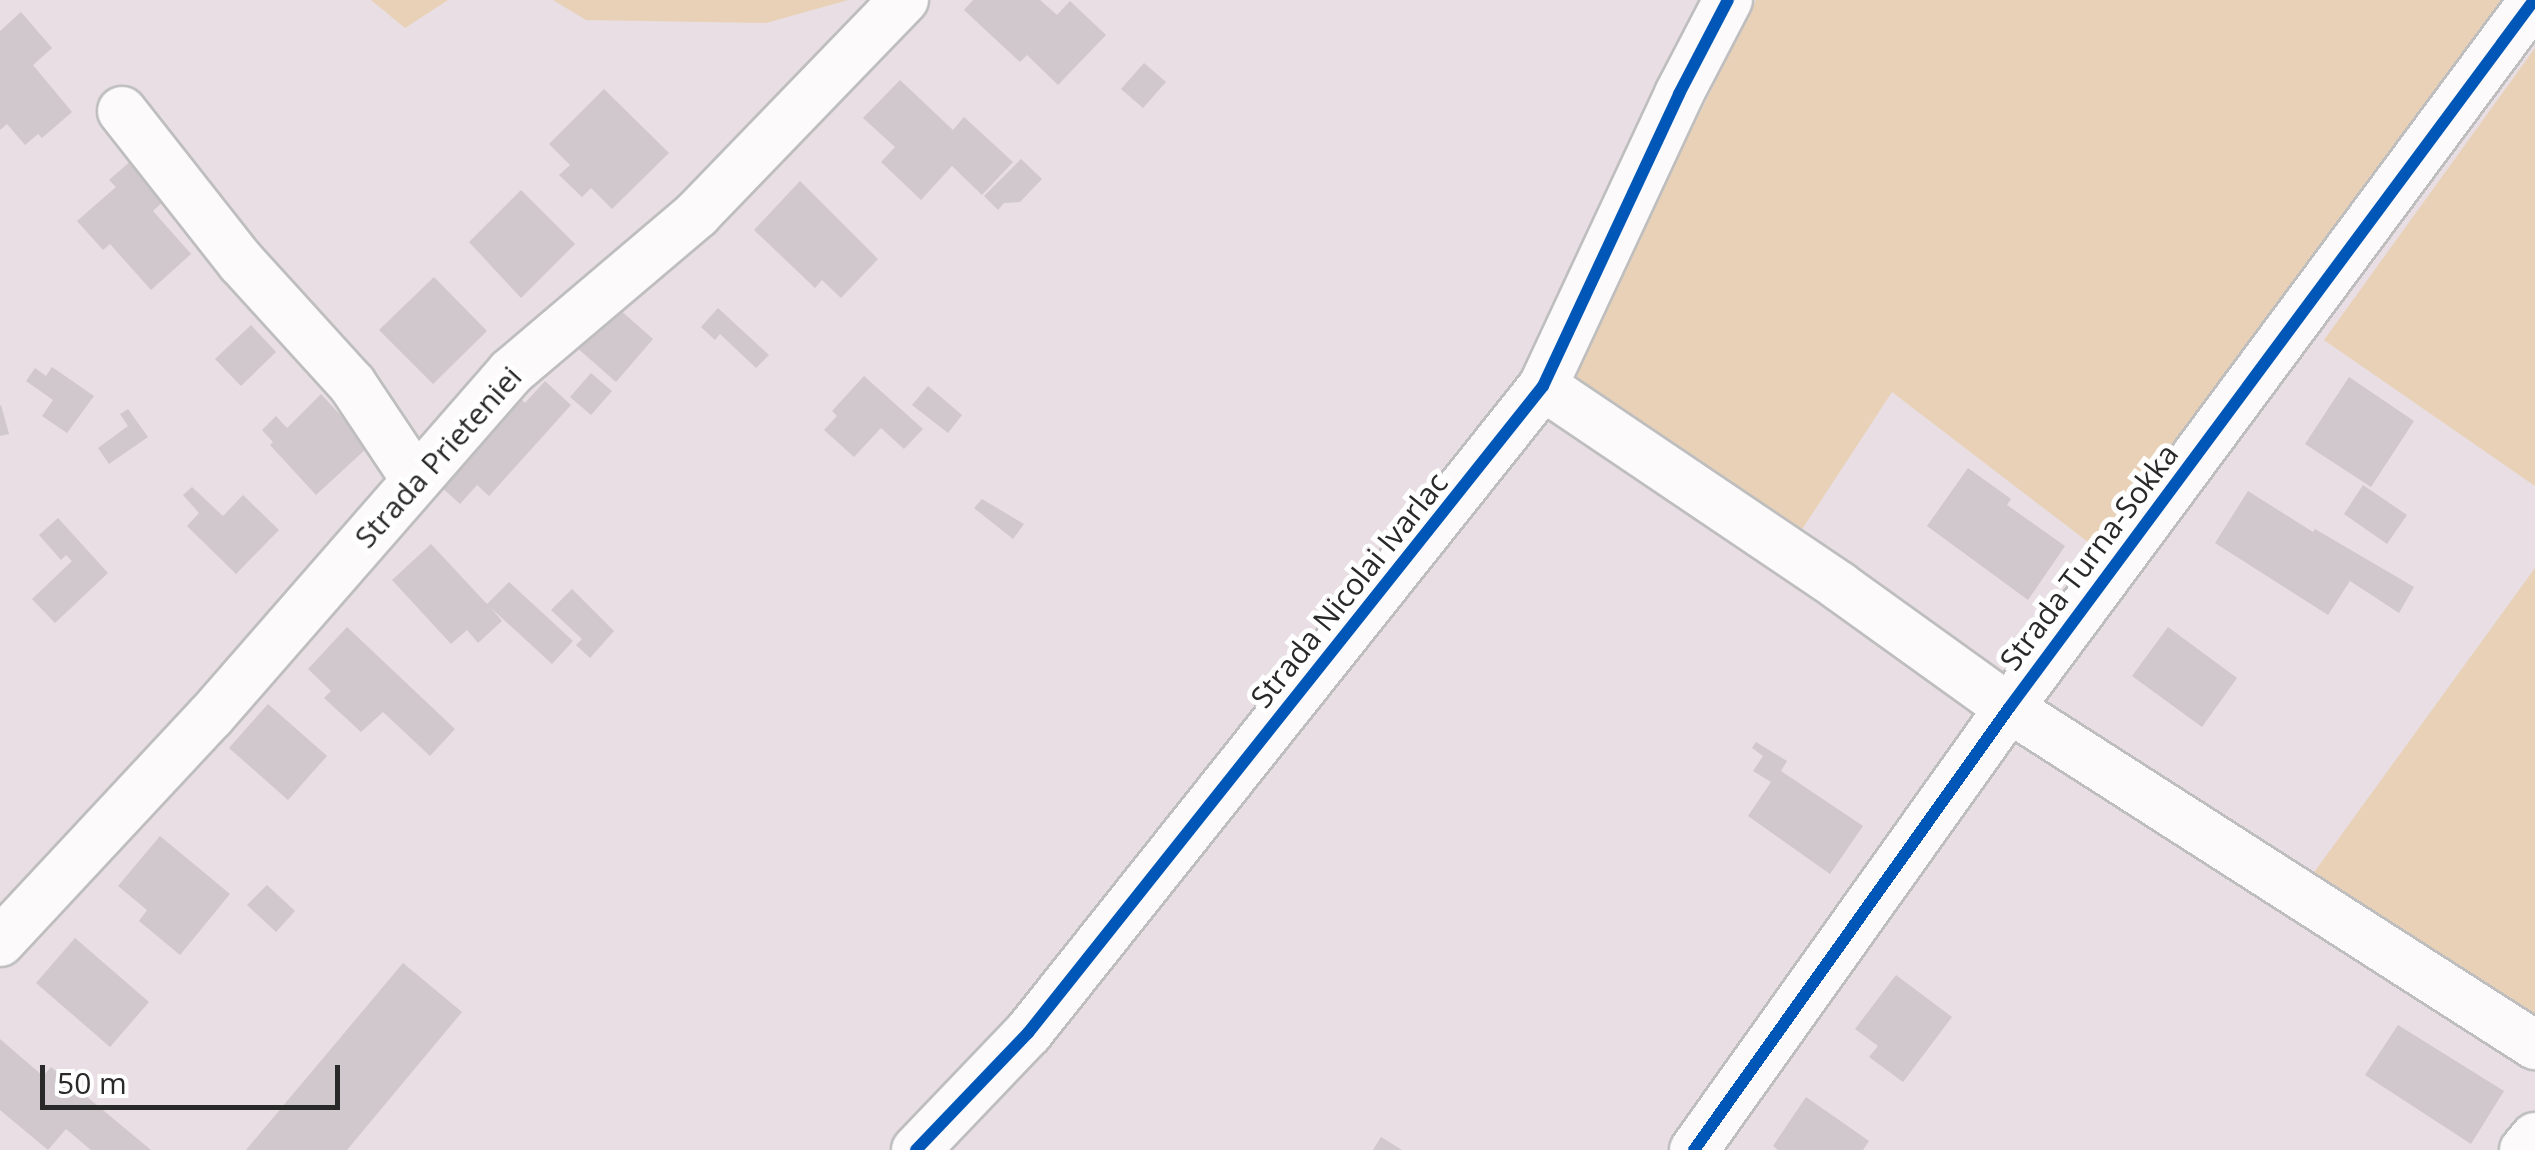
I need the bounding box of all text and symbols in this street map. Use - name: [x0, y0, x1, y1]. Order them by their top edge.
- street label: Strada Prieteniei: [347, 359, 529, 555]
- street label: Strada Turna-Sokka: [1992, 437, 2186, 677]
- street label: Strada Nicolai Ivarlac: [1243, 465, 1455, 715]
- scale bar: [45, 1045, 345, 1107]
- text: 50 m: [57, 1062, 127, 1103]

